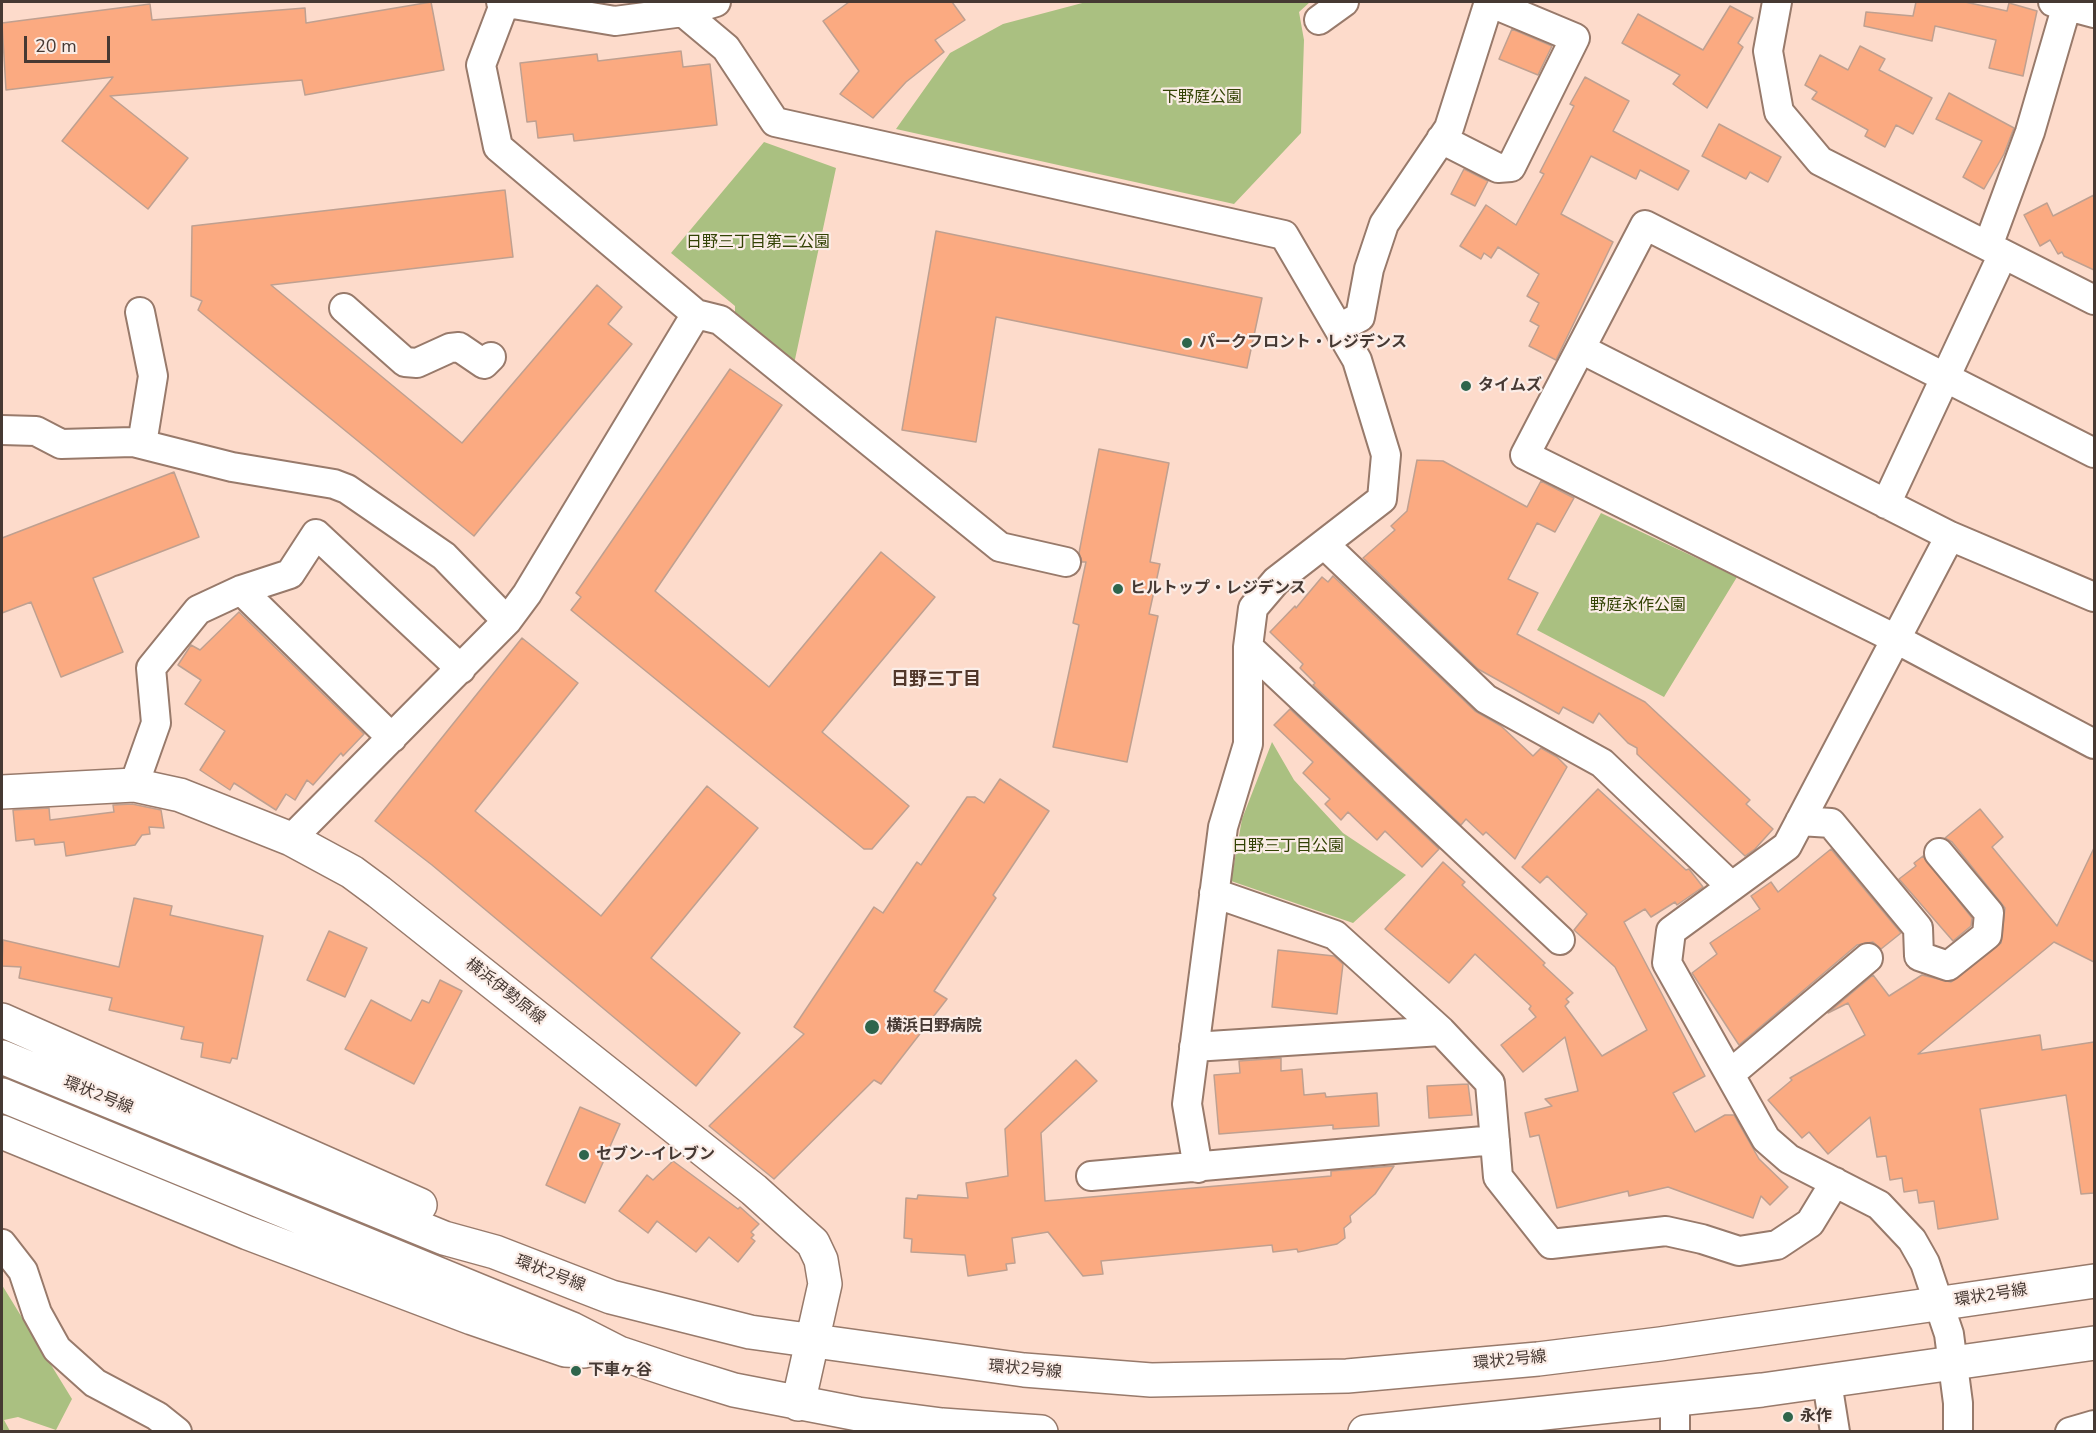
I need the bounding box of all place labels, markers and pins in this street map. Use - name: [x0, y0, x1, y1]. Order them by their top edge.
- place label: パークフロント・レジデンス: [1199, 333, 1407, 353]
- marker: パークフロント・レジデンス: [1180, 336, 1194, 350]
- place label: タイムズ: [1478, 376, 1542, 396]
- marker: タイムズ: [1459, 379, 1473, 393]
- place label: ヒルトップ・レジデンス: [1130, 579, 1306, 599]
- marker: ヒルトップ・レジデンス: [1111, 582, 1125, 596]
- place label: 横浜日野病院: [886, 1017, 982, 1037]
- marker: 横浜日野病院: [863, 1018, 881, 1036]
- place label: セブン-イレブン: [596, 1145, 715, 1165]
- marker: セブン-イレブン: [577, 1148, 591, 1162]
- place label: 下車ヶ谷: [588, 1361, 652, 1381]
- marker: 下車ヶ谷: [569, 1364, 583, 1378]
- place label: 永作: [1800, 1407, 1832, 1427]
- marker: 永作: [1781, 1410, 1795, 1424]

